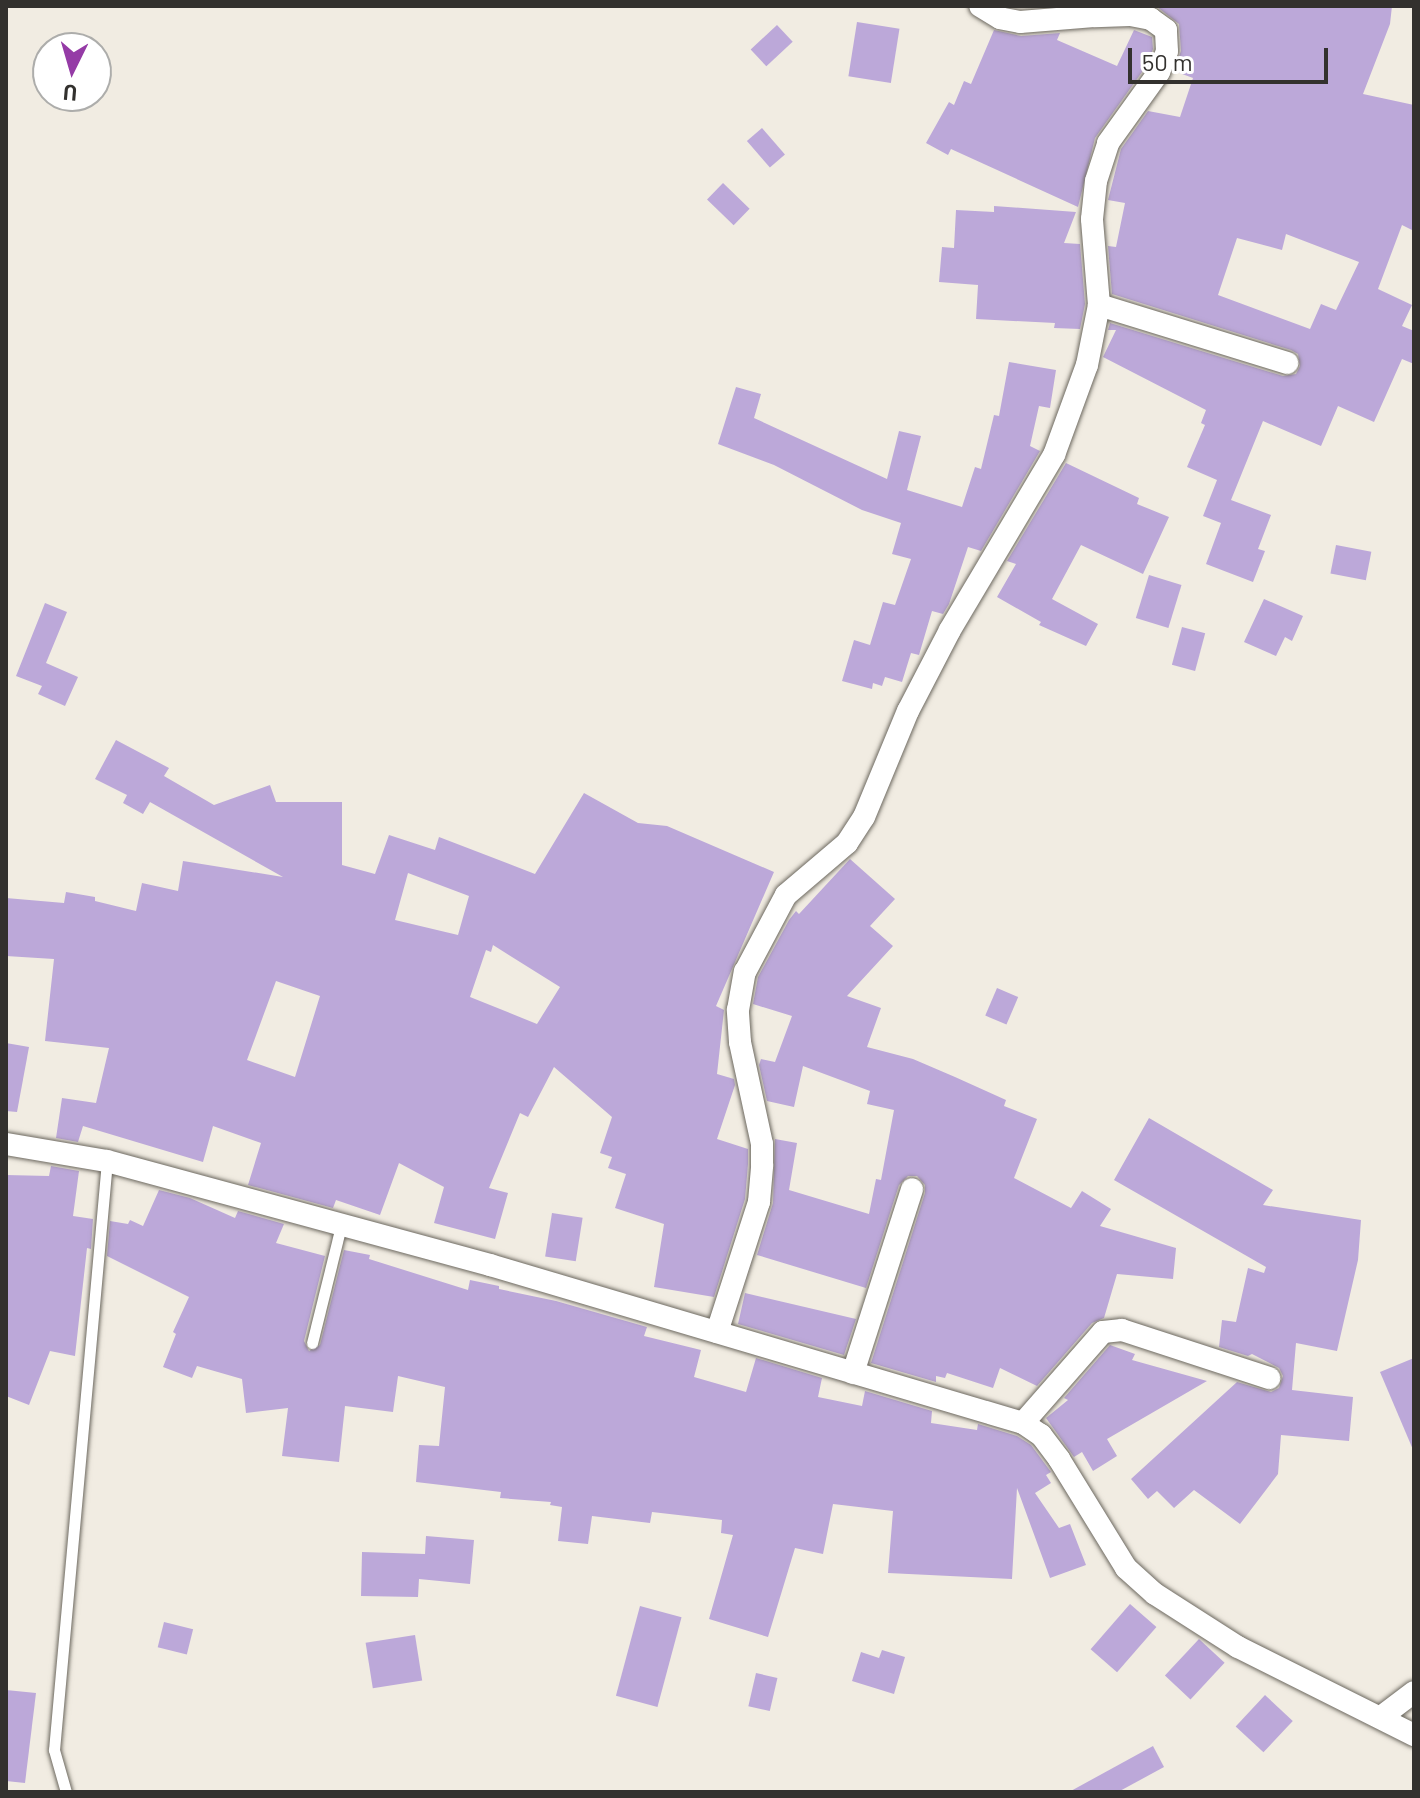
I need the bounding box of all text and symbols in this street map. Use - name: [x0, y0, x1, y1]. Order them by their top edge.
- north arrow: [32, 32, 112, 112]
- scale bar: [1132, 32, 1332, 82]
- text: 50 m: [1142, 47, 1193, 76]
- text: U: [62, 80, 78, 107]

